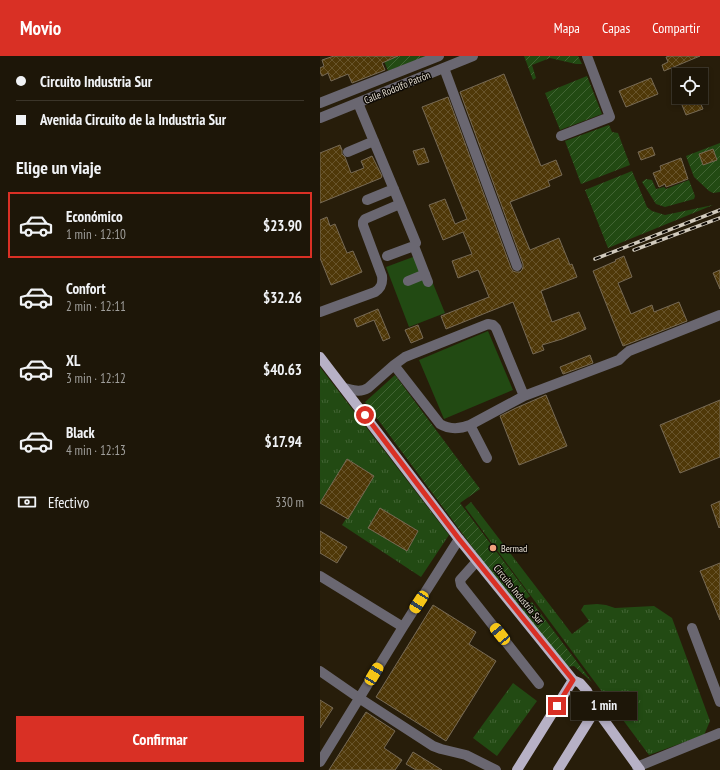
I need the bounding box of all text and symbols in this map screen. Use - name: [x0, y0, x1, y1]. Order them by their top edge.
- text: Movio: [20, 16, 61, 40]
- text: Mapa: [554, 19, 580, 37]
- text: Capas: [602, 19, 630, 37]
- text: Compartir: [652, 19, 700, 37]
- street label: Calle Rodolfo Patrón: [362, 68, 432, 107]
- map controls: [672, 68, 708, 104]
- button: locate: [672, 68, 708, 104]
- text: Circuito Industria Sur: [40, 72, 152, 91]
- text: Avenida Circuito de la Industria Sur: [40, 110, 226, 129]
- text: Elige un viaje: [16, 156, 101, 179]
- icon: car: [18, 207, 54, 243]
- text: Económico: [66, 207, 123, 226]
- text: $23.90: [263, 216, 302, 235]
- text: 1 min · 12:10: [66, 226, 126, 243]
- icon: car: [18, 279, 54, 315]
- text: Confort: [66, 279, 106, 298]
- text: $32.26: [263, 288, 302, 307]
- text: 2 min · 12:11: [66, 298, 126, 315]
- icon: car: [18, 351, 54, 387]
- text: XL: [66, 351, 80, 370]
- text: $40.63: [263, 360, 302, 379]
- text: 3 min · 12:12: [66, 370, 126, 387]
- route start: [356, 406, 374, 424]
- icon: car: [18, 423, 54, 459]
- text: Black: [66, 423, 95, 442]
- text: $17.94: [264, 432, 302, 451]
- text: 4 min · 12:13: [66, 442, 126, 459]
- icon: cash: [16, 491, 38, 513]
- text: Efectivo: [48, 493, 89, 512]
- text: 330 m: [275, 494, 304, 511]
- place label: Bermad: [501, 542, 527, 555]
- marker: Bermad: [488, 543, 498, 553]
- street label: Circuito Industria Sur: [491, 562, 547, 627]
- car: [407, 589, 431, 615]
- car: [488, 621, 512, 647]
- car: [363, 661, 385, 687]
- callout: 1 min: [571, 692, 637, 720]
- route end: [548, 697, 566, 715]
- text: 1 min: [591, 697, 617, 714]
- button: Confirmar: [16, 716, 304, 762]

